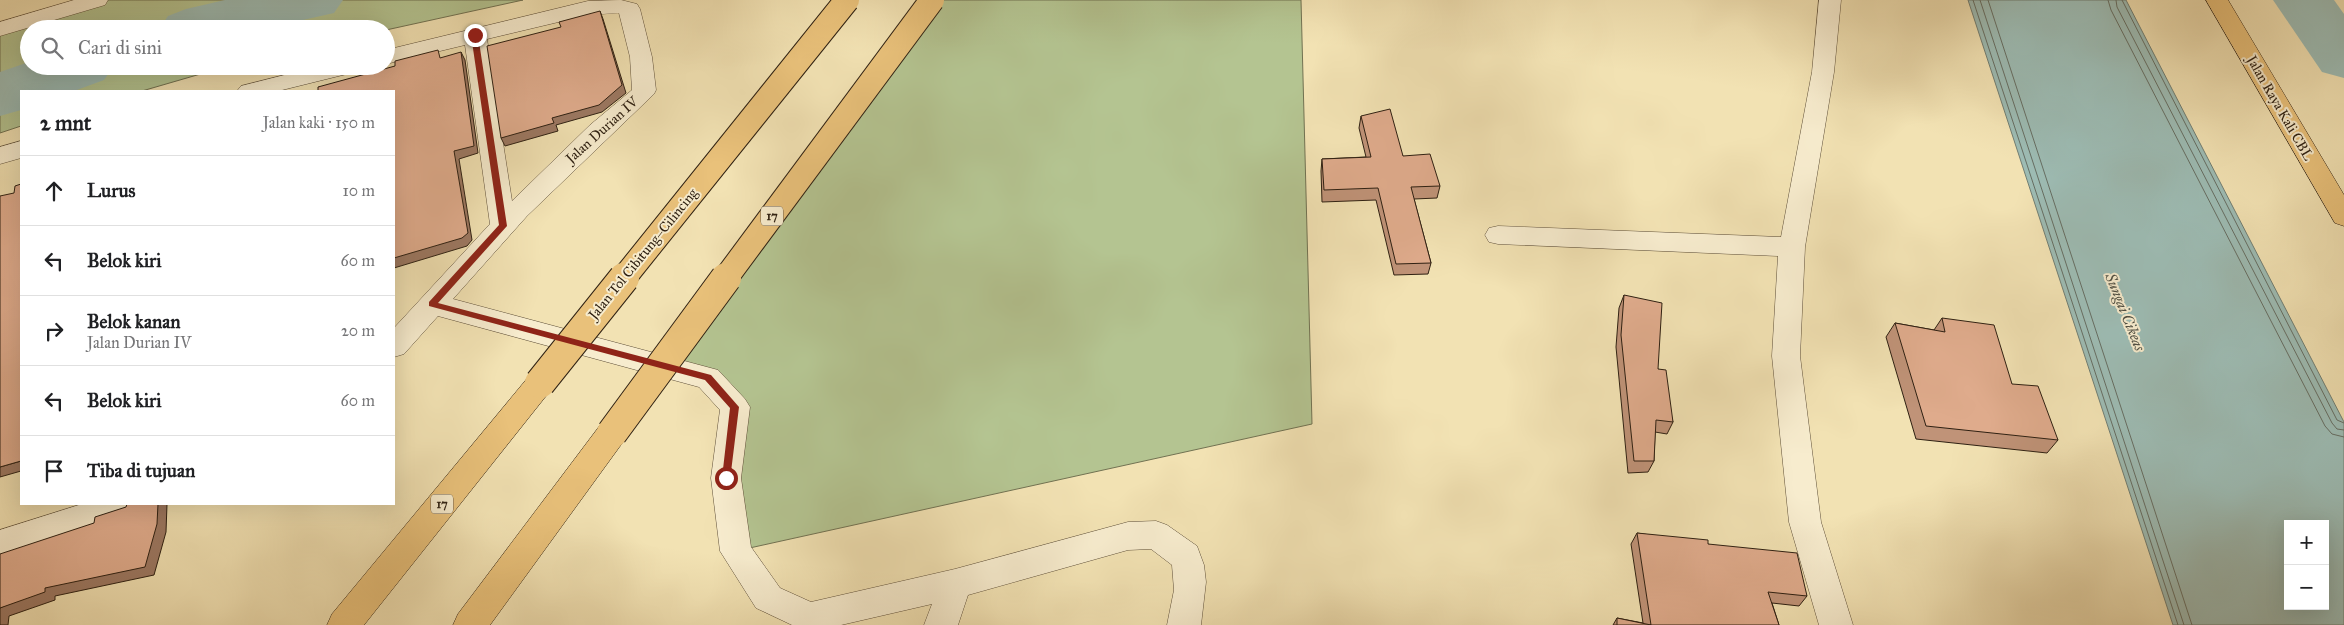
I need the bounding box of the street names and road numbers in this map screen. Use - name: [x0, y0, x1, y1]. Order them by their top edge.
- street label: Jalan Raya Kali CBL: [2241, 51, 2317, 164]
- street label: Jalan Durian IV: [561, 92, 643, 169]
- street label: Jalan Tol Cibitung–Cilincing: [584, 185, 702, 325]
- road number: 17: [761, 207, 783, 226]
- road number: 17: [431, 494, 453, 514]

